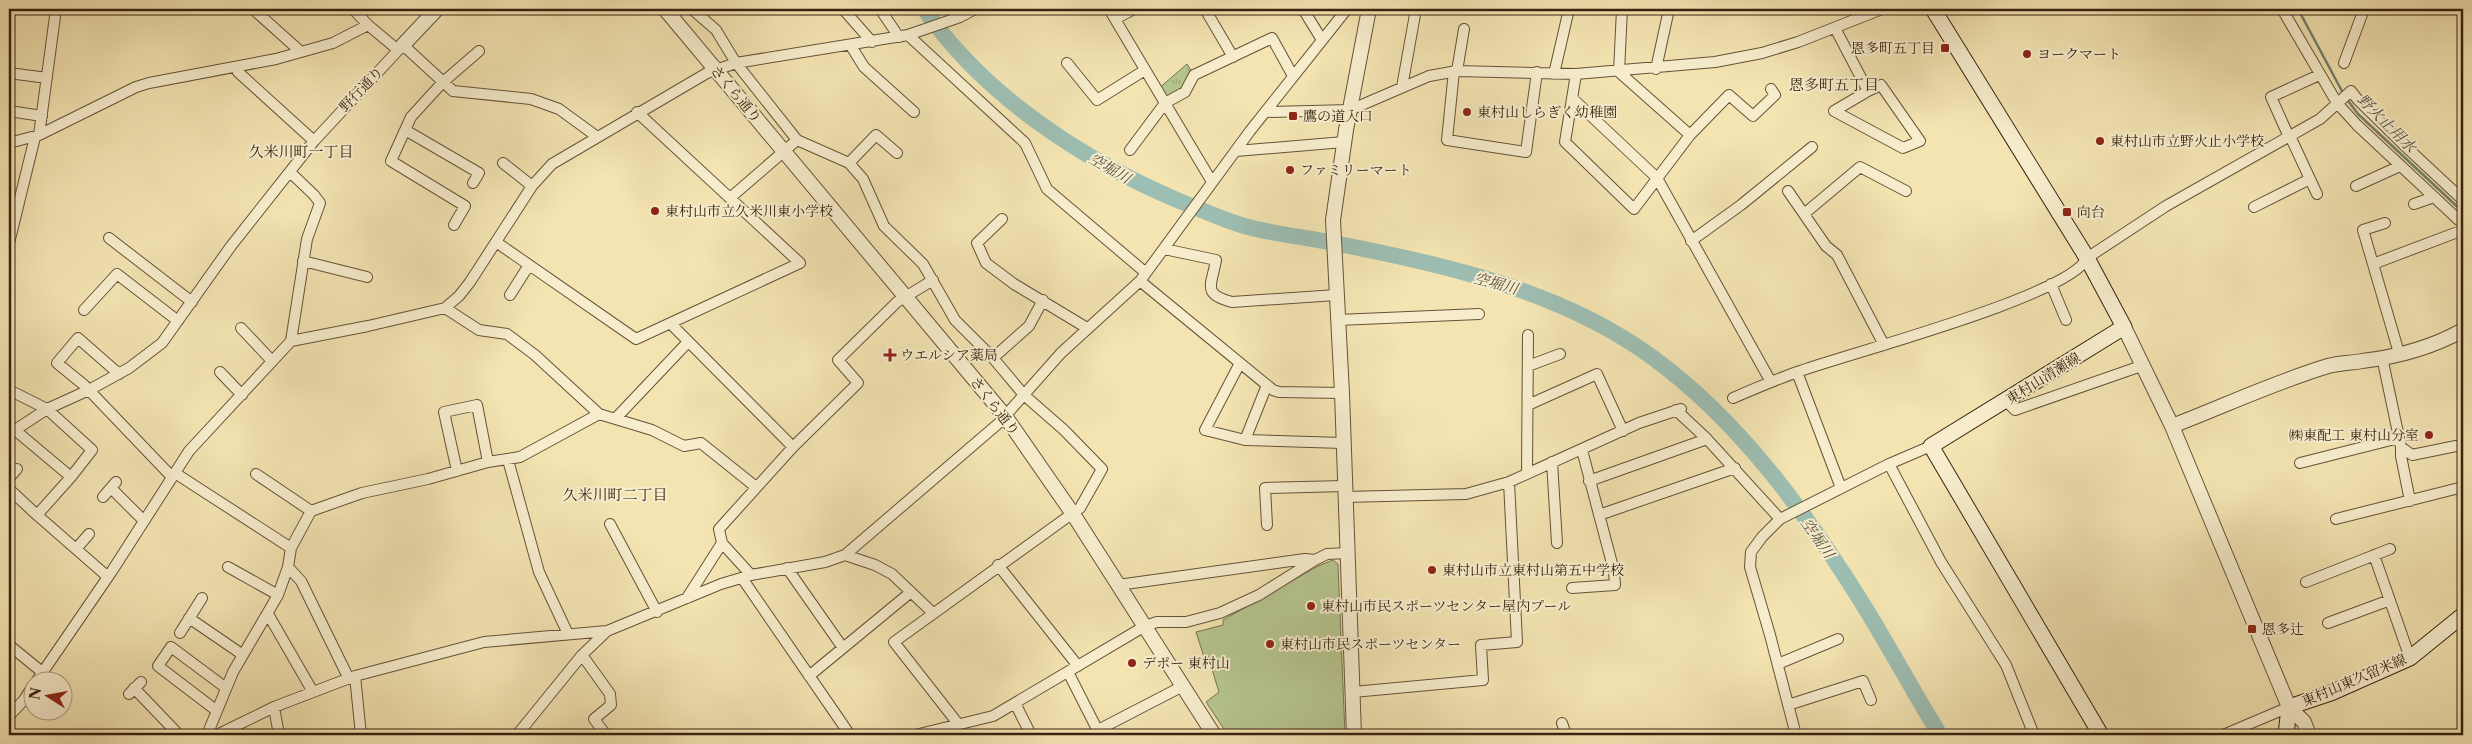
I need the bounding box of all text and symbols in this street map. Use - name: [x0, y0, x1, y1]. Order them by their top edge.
- place label: 恩多町五丁目: [1851, 39, 1935, 57]
- marker: 恩多町五丁目: [1939, 42, 1951, 54]
- place label: ヨークマート: [2037, 45, 2121, 63]
- marker: ヨークマート: [2021, 48, 2033, 60]
- street label: さくら通り: [707, 61, 765, 127]
- street label: 野行通り: [335, 63, 387, 115]
- district label: 恩多町五丁目: [1789, 75, 1879, 94]
- water label: 野火止用水: [2354, 90, 2422, 158]
- place label: 東村山しらぎく幼稚園: [1477, 103, 1617, 121]
- marker: 東村山しらぎく幼稚園: [1461, 106, 1473, 118]
- place label: 鷹の道入口: [1303, 107, 1373, 125]
- marker: 鷹の道入口: [1287, 110, 1299, 122]
- place label: 東村山市立野火止小学校: [2110, 132, 2264, 150]
- marker: 東村山市立野火止小学校: [2094, 135, 2106, 147]
- district label: 久米川町一丁目: [248, 142, 354, 161]
- water label: 空堀川: [1086, 149, 1136, 188]
- place label: ファミリーマート: [1300, 161, 1412, 179]
- marker: ファミリーマート: [1284, 164, 1296, 176]
- place label: 東村山市立久米川東小学校: [665, 202, 833, 220]
- place label: 向台: [2077, 203, 2105, 221]
- marker: 東村山市立久米川東小学校: [649, 205, 661, 217]
- marker: 向台: [2061, 206, 2073, 218]
- water label: 空堀川: [1472, 268, 1522, 299]
- place label: ウエルシア薬局: [900, 346, 998, 364]
- street label: 東村山清瀬線: [2003, 348, 2083, 408]
- marker: ウエルシア薬局: [884, 349, 896, 361]
- street label: さくら通り: [966, 373, 1024, 439]
- place label: ㈱東配工 東村山分室: [2289, 426, 2419, 444]
- marker: ㈱東配工 東村山分室: [2423, 429, 2435, 441]
- district label: 久米川町二丁目: [562, 485, 668, 504]
- water label: 空堀川: [1797, 514, 1840, 564]
- place label: 東村山市立東村山第五中学校: [1442, 561, 1624, 579]
- marker: 東村山市立東村山第五中学校: [1426, 564, 1438, 576]
- place label: 東村山市民スポーツセンター屋内プール: [1321, 597, 1571, 615]
- marker: 東村山市民スポーツセンター屋内プール: [1305, 600, 1317, 612]
- place label: 恩多辻: [2262, 620, 2304, 638]
- marker: 恩多辻: [2246, 623, 2258, 635]
- place label: 東村山市民スポーツセンター: [1280, 635, 1461, 653]
- marker: 東村山市民スポーツセンター: [1264, 638, 1276, 650]
- street label: 東村山東久留米線: [2299, 650, 2409, 710]
- place label: デポー 東村山: [1142, 654, 1230, 672]
- marker: デポー 東村山: [1126, 657, 1138, 669]
- north arrow: [22, 672, 72, 722]
- text: N: [25, 686, 45, 701]

